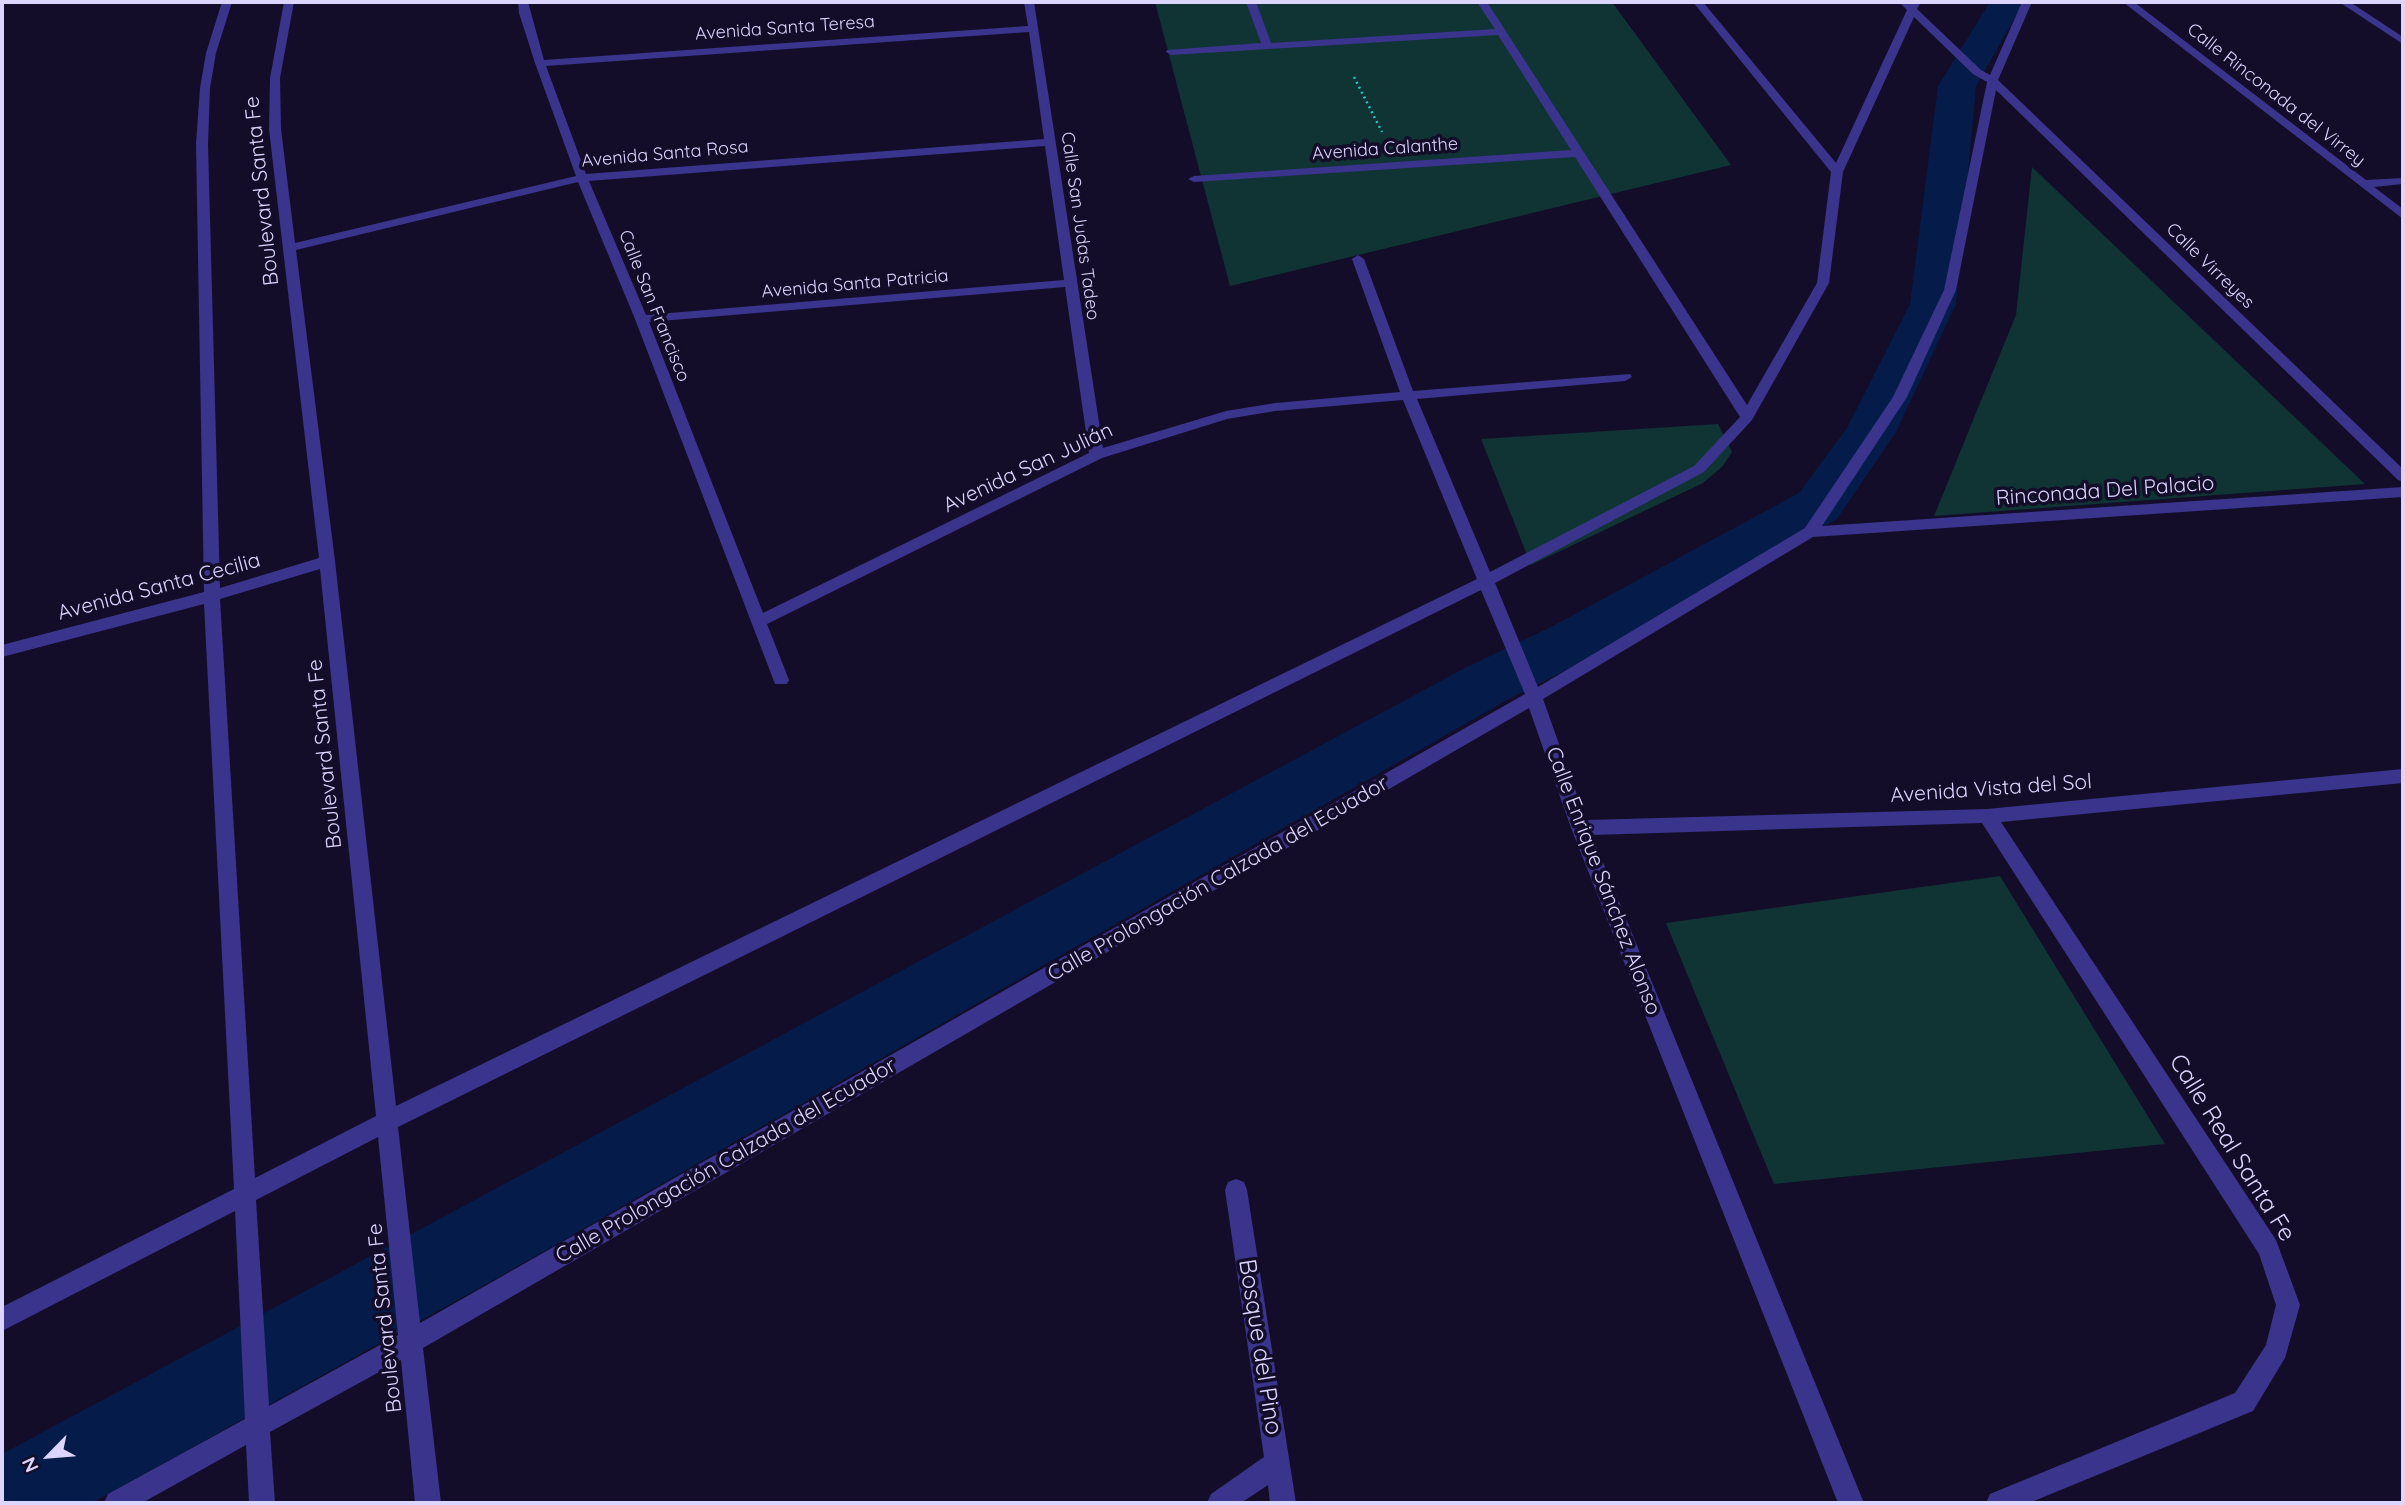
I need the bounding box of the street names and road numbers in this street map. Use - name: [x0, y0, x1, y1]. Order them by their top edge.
- street label: Avenida Santa Teresa: [694, 11, 876, 45]
- street label: Calle Rinconada del Virrey: [2183, 19, 2369, 171]
- street label: Boulevard Santa Fe: [240, 95, 284, 287]
- street label: Calle San Judas Tadeo: [1056, 131, 1104, 321]
- street label: Avenida Calanthe: [1311, 133, 1459, 165]
- street label: Avenida Santa Rosa: [581, 136, 749, 172]
- street label: Calle Virreyes: [2162, 219, 2258, 313]
- street label: Calle San Francisco: [614, 227, 694, 385]
- street label: Avenida Santa Patricia: [761, 265, 949, 303]
- street label: Avenida San Julián: [939, 418, 1117, 518]
- street label: Rinconada Del Palacio: [1995, 471, 2215, 511]
- street label: Avenida Santa Cecilia: [55, 548, 263, 626]
- street label: Boulevard Santa Fe: [303, 658, 347, 850]
- street label: Calle Enrique Sánchez Alonso: [1540, 743, 1666, 1019]
- street label: Avenida Vista del Sol: [1889, 769, 2093, 809]
- street label: Calle Prolongación Calzada del Ecuador: [1043, 771, 1393, 987]
- street label: Calle Real Santa Fe: [2163, 1049, 2301, 1247]
- street label: Calle Prolongación Calzada del Ecuador: [551, 1053, 901, 1269]
- street label: Boulevard Santa Fe: [363, 1222, 407, 1414]
- street label: Bosque del Pino: [1232, 1257, 1288, 1437]

